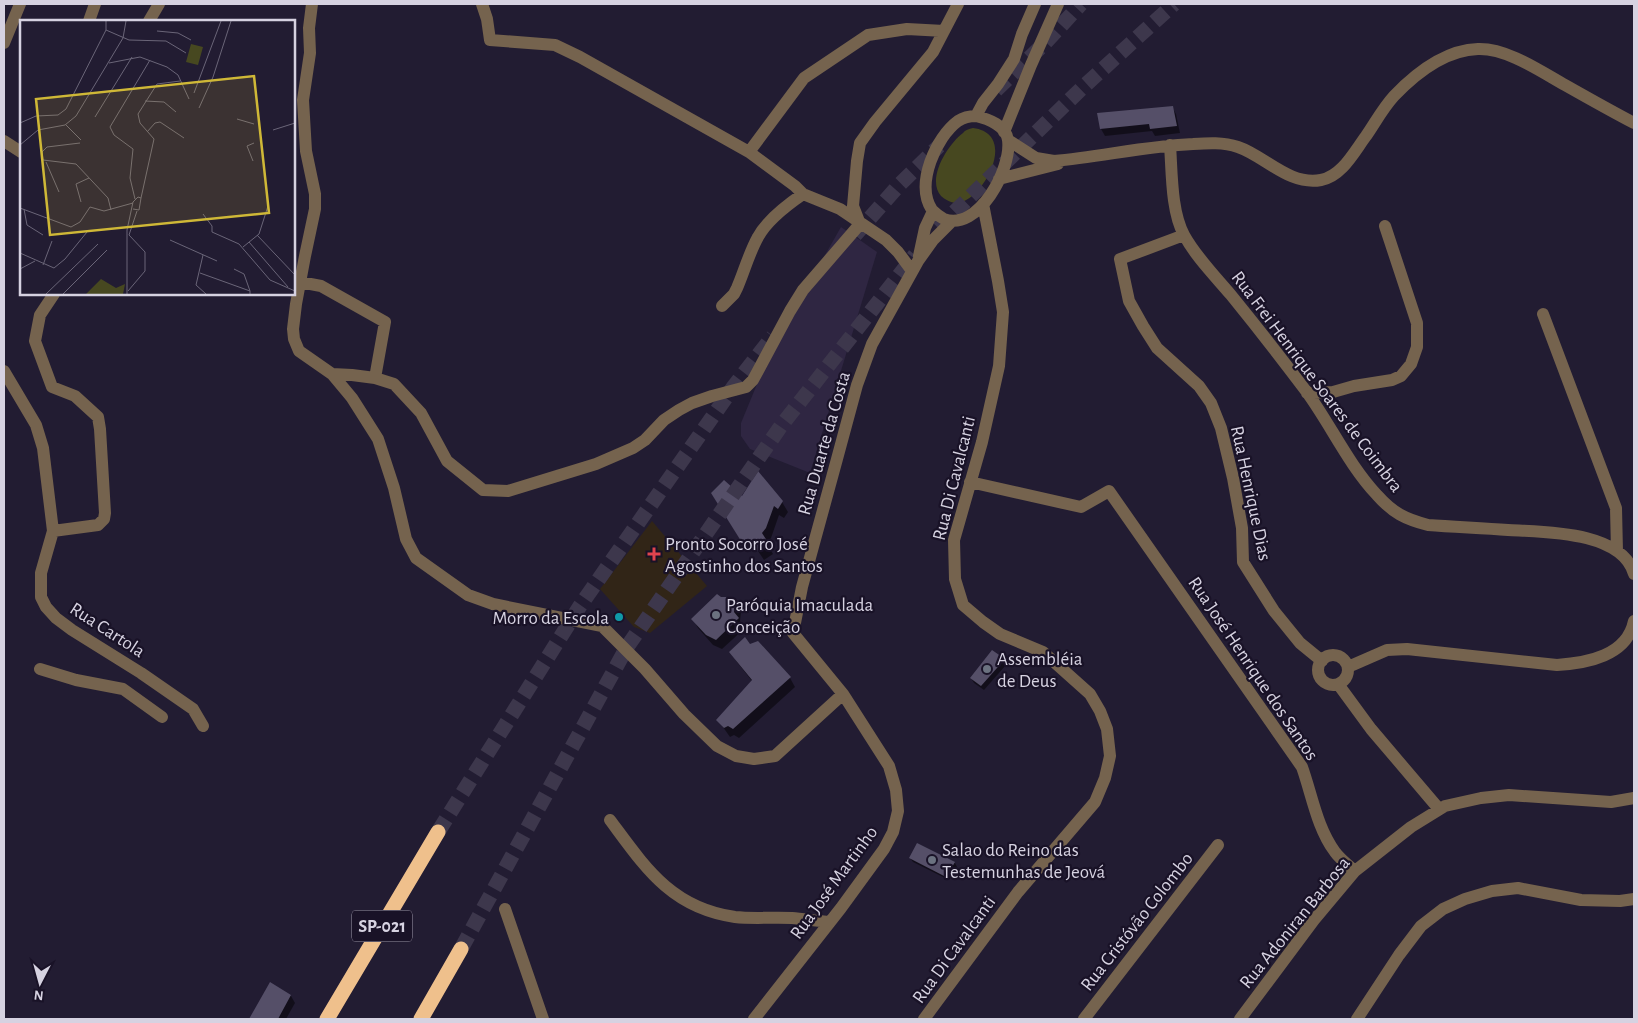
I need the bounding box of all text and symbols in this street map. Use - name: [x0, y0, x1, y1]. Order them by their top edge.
- inset map: [20, 20, 295, 295]
- street label: Rua Frei Henrique Soares de Coimbra: [1228, 268, 1406, 496]
- street label: Rua Duarte da Costa: [795, 369, 854, 517]
- street label: Rua Di Cavalcanti: [930, 414, 979, 543]
- street label: Rua Henrique Dias: [1227, 424, 1274, 563]
- place label: Pronto Socorro José Agostinho dos Santos: [665, 535, 823, 576]
- marker: Pronto Socorro José Agostinho dos Santos: [647, 547, 661, 561]
- street label: Rua José Henrique dos Santos: [1184, 574, 1321, 764]
- place label: Paróquia Imaculada Conceição: [726, 596, 873, 637]
- street label: Rua Cartola: [66, 599, 148, 661]
- place label: Morro da Escola: [492, 609, 609, 628]
- marker: Paróquia Imaculada Conceição: [710, 609, 722, 621]
- marker: Morro da Escola: [613, 611, 625, 623]
- place label: Assembléia de Deus: [997, 650, 1083, 691]
- marker: Assembléia de Deus: [981, 663, 993, 675]
- street label: Rua José Martinho: [787, 823, 881, 943]
- place label: Salao do Reino das Testemunhas de Jeová: [942, 841, 1106, 882]
- street label: Rua Cristóvão Colombo: [1077, 849, 1197, 995]
- street label: Rua Adoniran Barbosa: [1236, 853, 1354, 992]
- marker: Salao do Reino das Testemunhas de Jeová: [926, 854, 938, 866]
- street label: Rua Di Cavalcanti: [909, 893, 999, 1007]
- road number: SP-021: [352, 910, 412, 941]
- north arrow: [15, 958, 65, 1008]
- text: N: [33, 987, 44, 1002]

